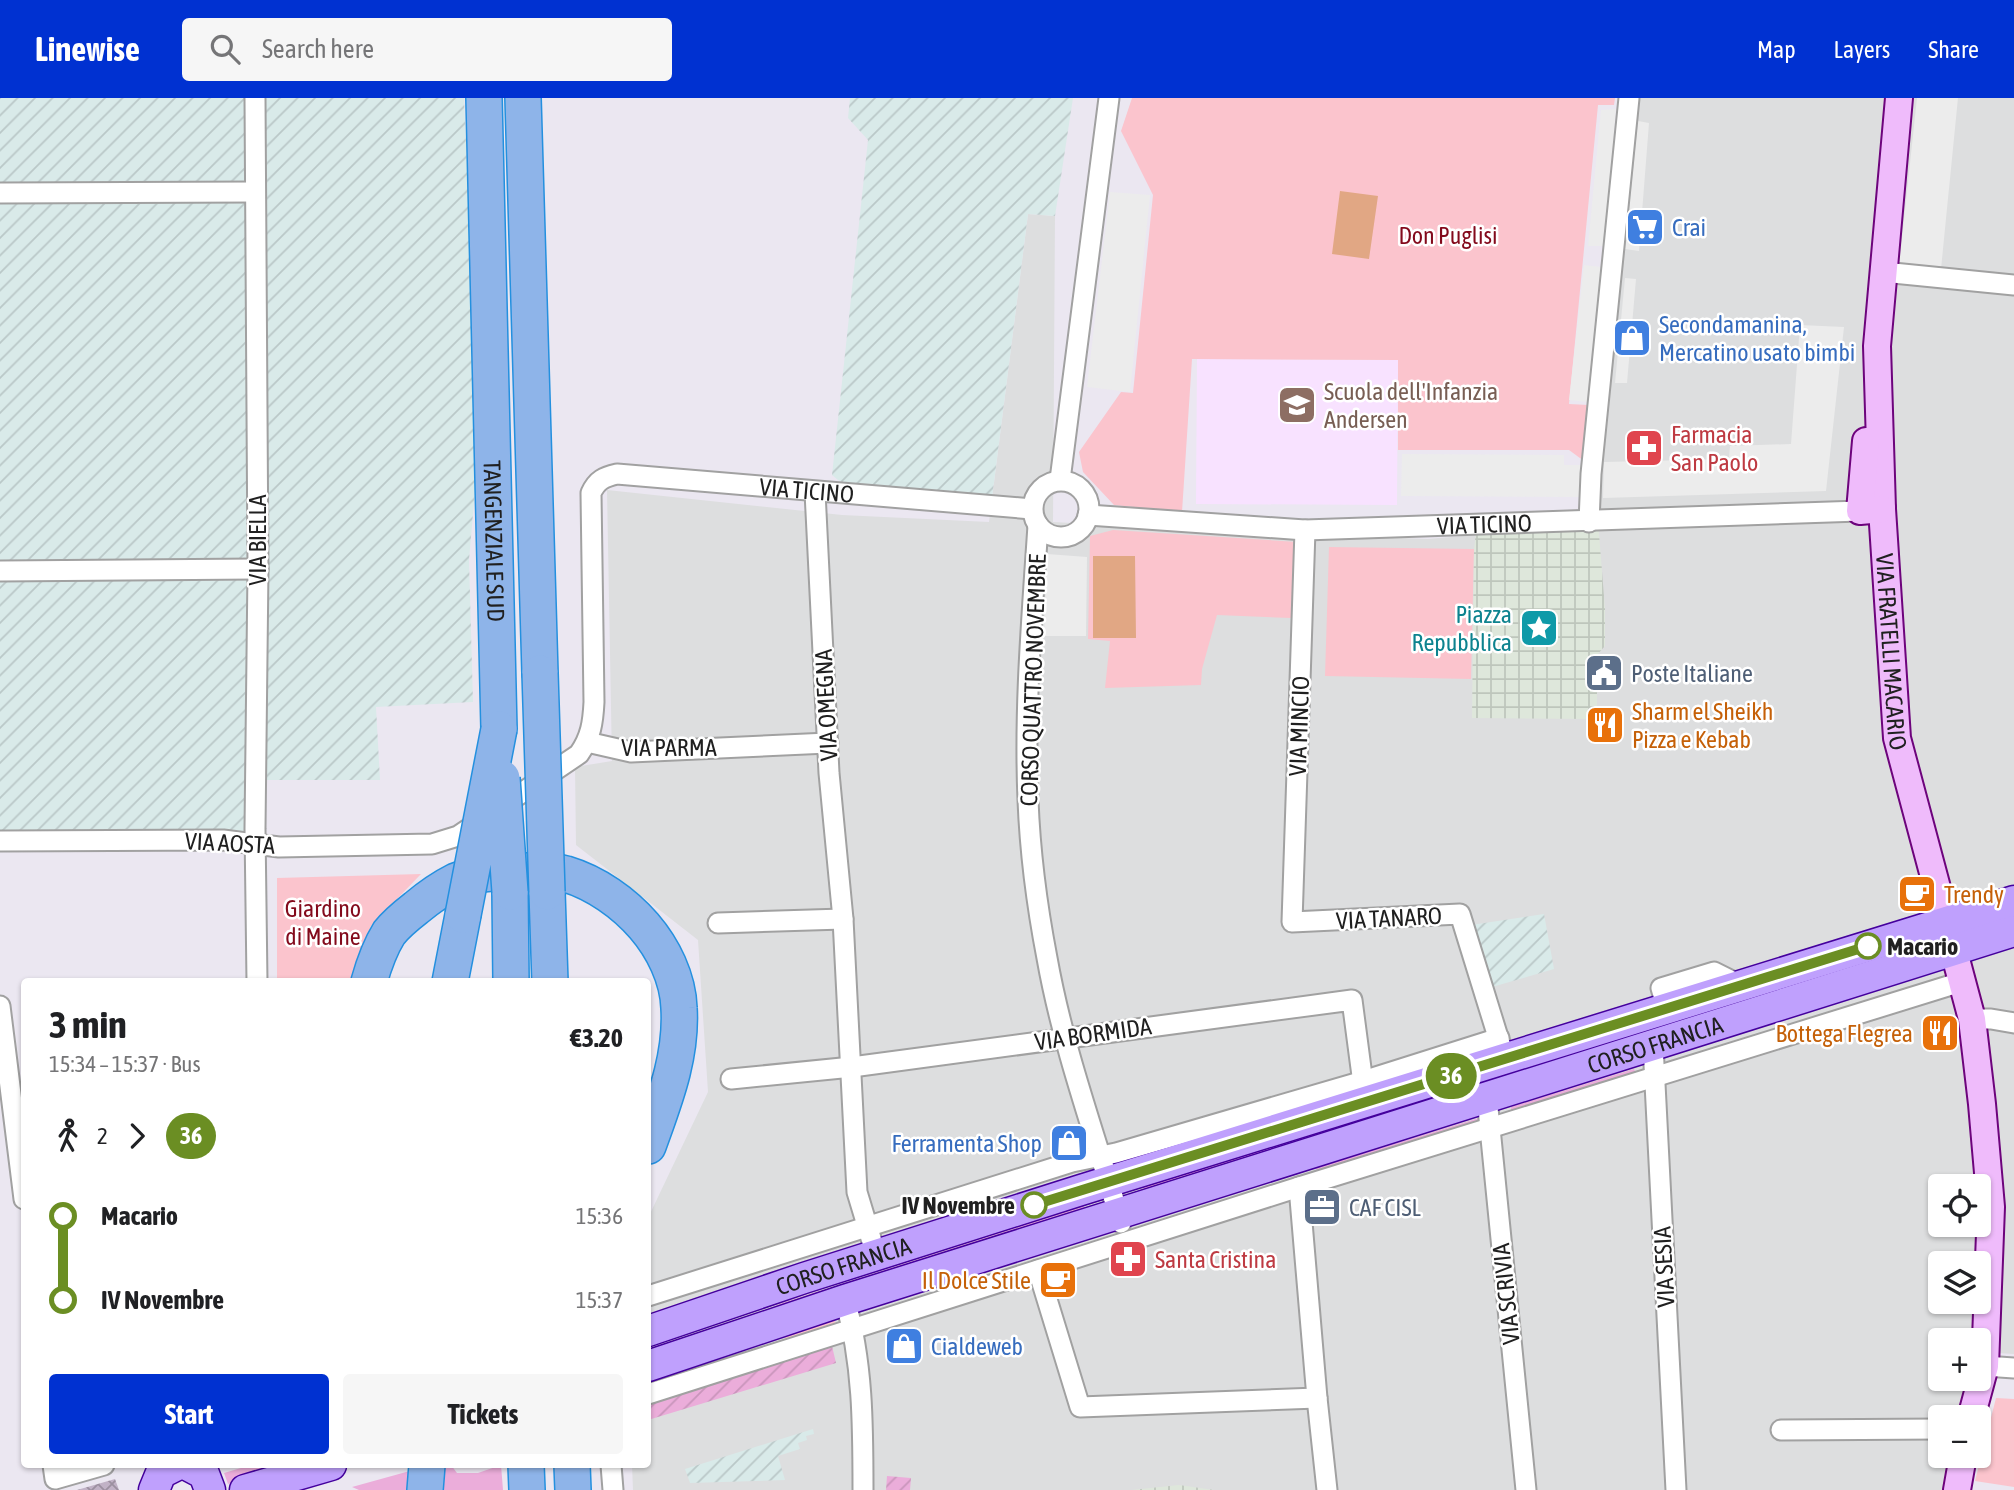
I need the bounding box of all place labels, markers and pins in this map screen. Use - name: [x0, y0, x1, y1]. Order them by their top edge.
- supermarket icon: Crai: [1624, 206, 1666, 248]
- place label: Crai: [1672, 214, 1706, 241]
- place label: Secondamanina, Mercatino usato bimbi: [1659, 311, 1855, 366]
- shop icon: Secondamanina, Mercatino usato bimbi: [1611, 317, 1653, 359]
- place label: Scuola dell'Infanzia Andersen: [1324, 378, 1498, 433]
- school or university icon: Scuola dell'Infanzia Andersen: [1276, 384, 1318, 426]
- place label: Farmacia San Paolo: [1671, 421, 1758, 476]
- pharmacy icon: Farmacia San Paolo: [1623, 427, 1665, 469]
- place label: Piazza Repubblica: [1411, 601, 1512, 656]
- place icon: Piazza Repubblica: [1518, 607, 1560, 649]
- public building icon: Poste Italiane: [1583, 652, 1625, 694]
- place label: Poste Italiane: [1631, 660, 1753, 687]
- place label: Sharm el Sheikh Pizza e Kebab: [1632, 698, 1773, 753]
- restaurant icon: Sharm el Sheikh Pizza e Kebab: [1584, 704, 1626, 746]
- cafe icon: Trendy: [1896, 873, 1938, 915]
- place label: Trendy: [1944, 881, 2004, 908]
- marker: Macario: [1855, 933, 1881, 959]
- place label: Macario: [1887, 933, 1958, 960]
- restaurant icon: Bottega Flegrea: [1919, 1012, 1961, 1054]
- place label: Bottega Flegrea: [1775, 1020, 1913, 1047]
- shop icon: Ferramenta Shop: [1048, 1122, 1090, 1164]
- place label: Ferramenta Shop: [892, 1130, 1042, 1157]
- office icon: CAF CISL: [1301, 1186, 1343, 1228]
- place label: IV Novembre: [901, 1192, 1015, 1219]
- marker: IV Novembre: [1021, 1192, 1047, 1218]
- place label: CAF CISL: [1349, 1194, 1422, 1221]
- pharmacy icon: Santa Cristina: [1107, 1238, 1149, 1280]
- place label: Santa Cristina: [1155, 1246, 1276, 1273]
- cafe icon: Il Dolce Stile: [1037, 1259, 1079, 1301]
- place label: Il Dolce Stile: [922, 1267, 1031, 1294]
- shop icon: Cialdeweb: [883, 1325, 925, 1367]
- place label: Cialdeweb: [931, 1333, 1023, 1360]

